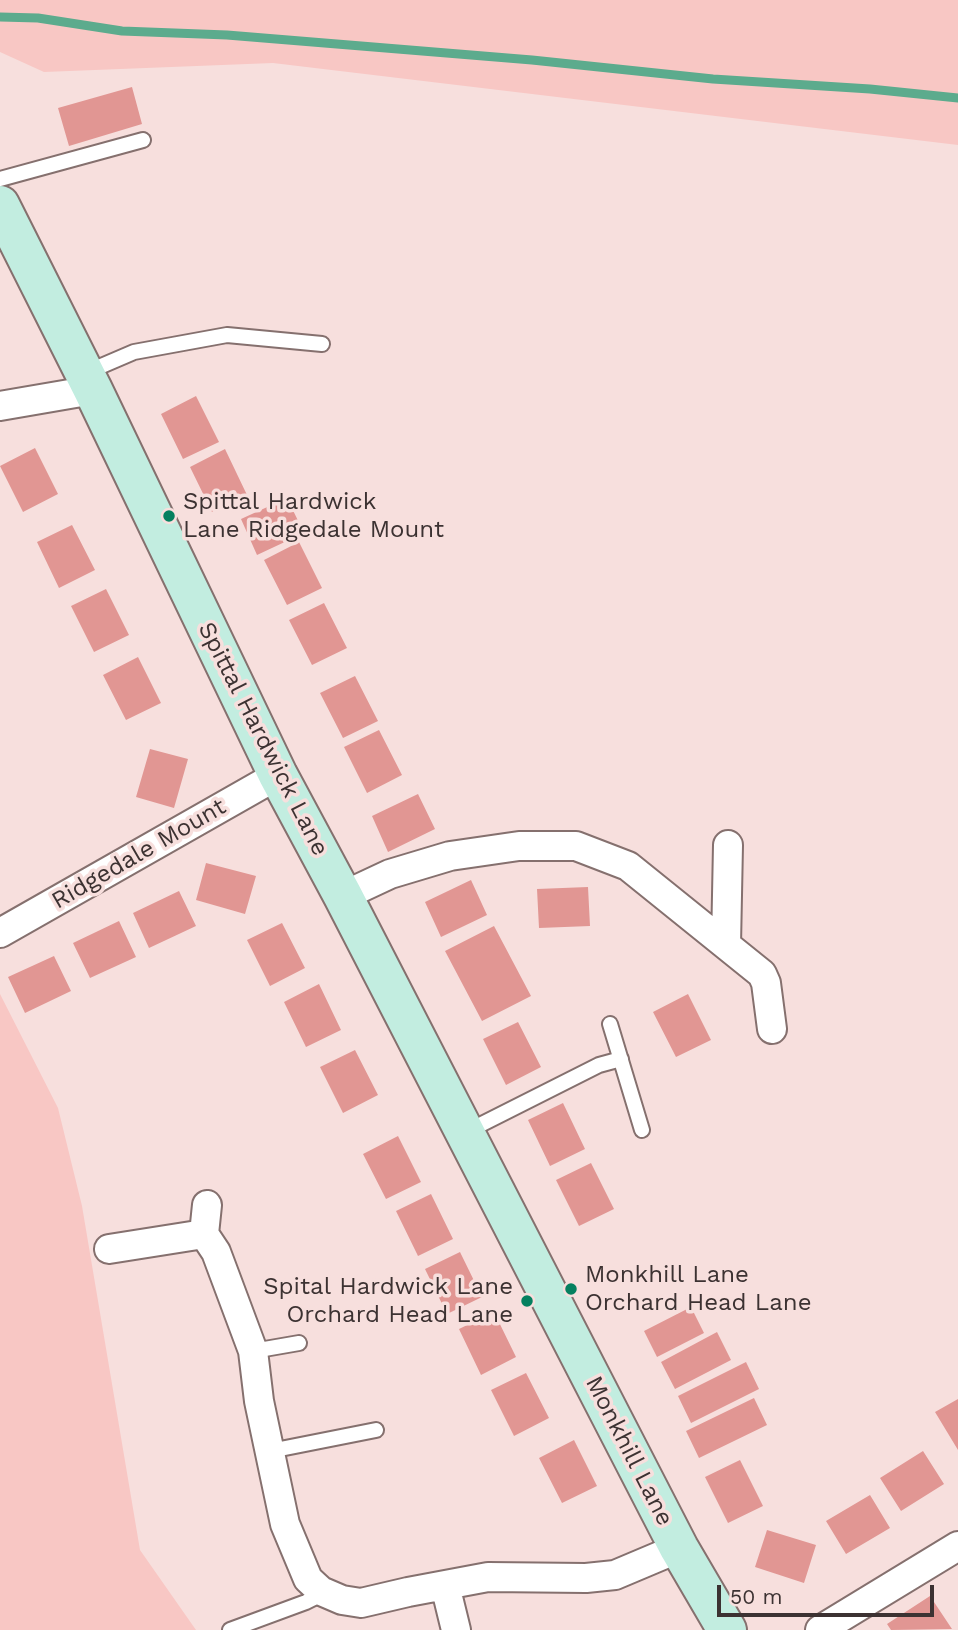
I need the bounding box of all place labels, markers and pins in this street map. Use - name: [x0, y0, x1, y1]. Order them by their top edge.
- place label: Spittal Hardwick Lane Ridgedale Mount: [183, 488, 444, 544]
- marker: Spittal Hardwick Lane Ridgedale Mount: [161, 508, 177, 524]
- place label: Monkhill Lane Orchard Head Lane: [585, 1261, 811, 1317]
- place label: Spital Hardwick Lane Orchard Head Lane: [263, 1273, 513, 1329]
- marker: Monkhill Lane Orchard Head Lane: [563, 1281, 579, 1297]
- marker: Spital Hardwick Lane Orchard Head Lane: [519, 1293, 535, 1309]

